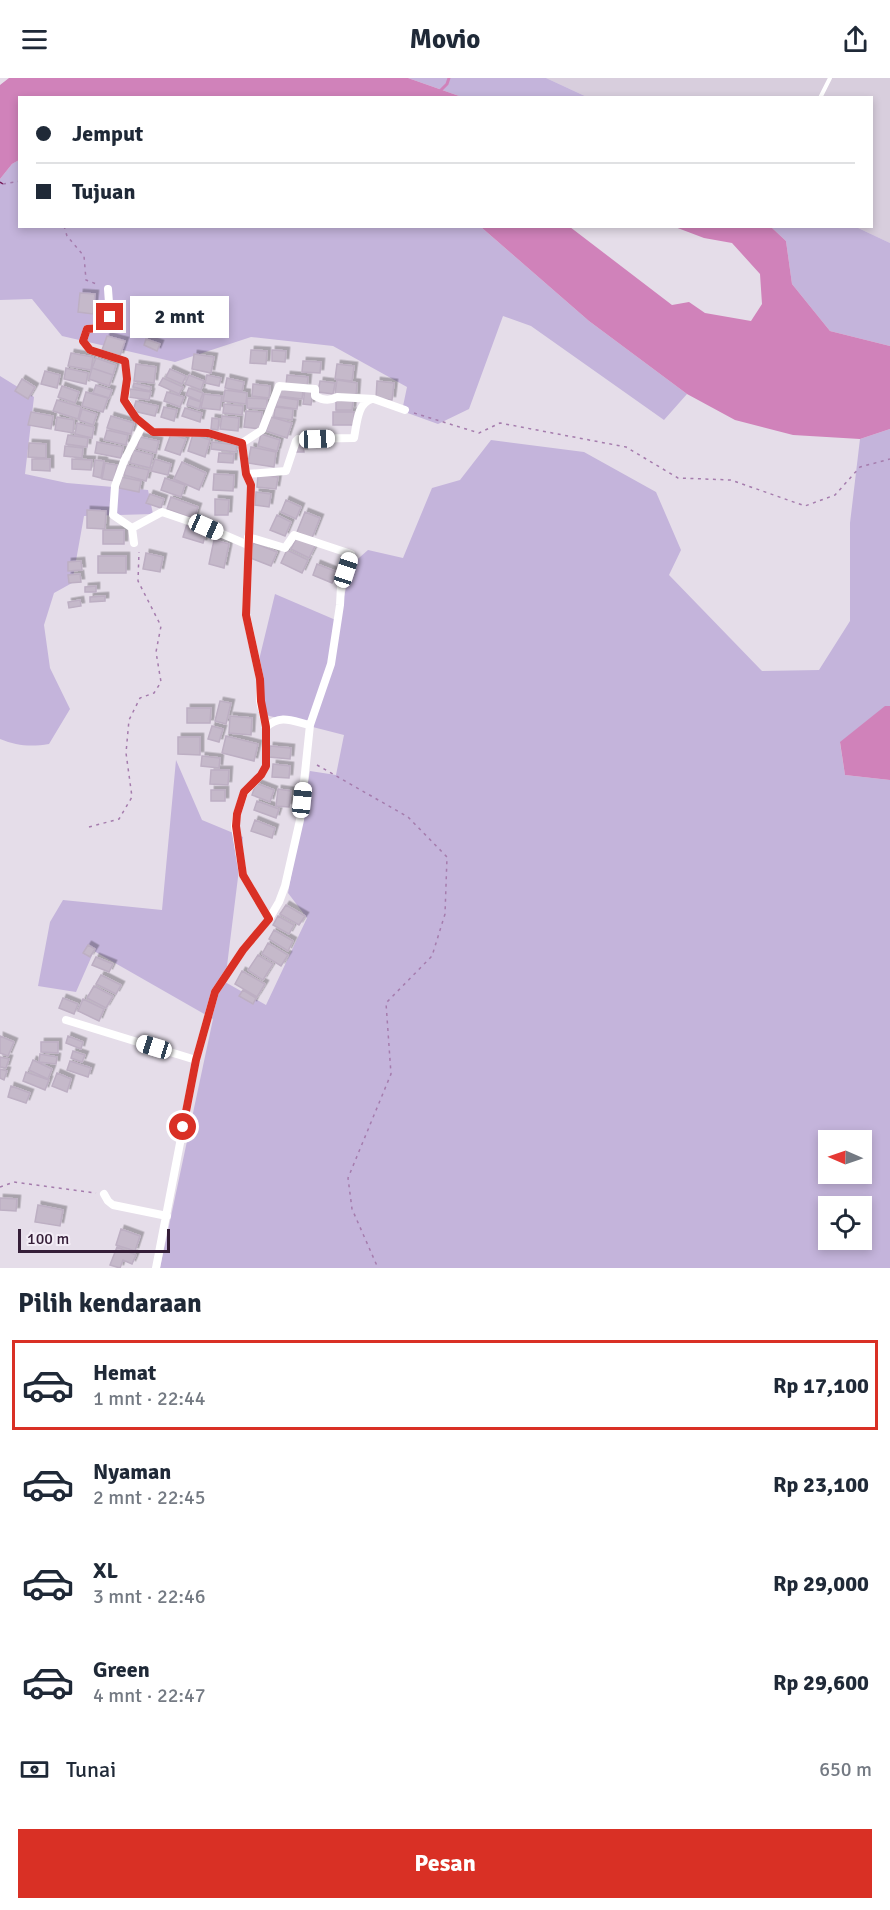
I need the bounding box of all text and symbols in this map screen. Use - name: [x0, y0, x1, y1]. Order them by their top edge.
- icon: menu: [18, 23, 51, 56]
- text: Movio: [410, 23, 480, 56]
- icon: share: [839, 23, 872, 56]
- text: Jemput: [72, 120, 143, 147]
- text: Tujuan: [72, 178, 135, 205]
- callout: 2 mnt: [131, 296, 230, 338]
- route end: [96, 303, 123, 330]
- text: 2 mnt: [155, 304, 204, 329]
- car: [299, 429, 335, 449]
- car: [186, 511, 226, 543]
- car: [332, 550, 360, 590]
- car: [291, 781, 313, 819]
- car: [134, 1033, 174, 1061]
- route start: [169, 1113, 196, 1140]
- north arrow: [818, 1130, 872, 1184]
- map controls: [818, 1130, 872, 1250]
- button: locate: [818, 1196, 872, 1250]
- scale bar: [18, 1226, 170, 1254]
- text: 100 m: [27, 1229, 69, 1249]
- text: Pilih kendaraan: [18, 1287, 202, 1320]
- icon: car: [21, 1358, 75, 1412]
- text: Hemat: [93, 1359, 156, 1386]
- text: Rp 17,100: [773, 1372, 869, 1399]
- text: 1 mnt · 22:44: [93, 1386, 206, 1411]
- icon: car: [21, 1457, 75, 1511]
- text: Nyaman: [93, 1458, 171, 1485]
- text: Rp 23,100: [773, 1471, 869, 1498]
- text: 2 mnt · 22:45: [93, 1485, 206, 1510]
- icon: car: [21, 1556, 75, 1610]
- text: XL: [93, 1557, 118, 1584]
- text: Rp 29,000: [773, 1570, 869, 1597]
- text: 3 mnt · 22:46: [93, 1584, 206, 1609]
- icon: car: [21, 1655, 75, 1709]
- text: Green: [93, 1656, 150, 1683]
- text: Rp 29,600: [773, 1669, 869, 1696]
- text: 4 mnt · 22:47: [93, 1683, 206, 1708]
- icon: cash: [18, 1753, 51, 1786]
- text: Tunai: [66, 1756, 116, 1783]
- text: 650 m: [819, 1757, 872, 1782]
- button: Pesan: [18, 1829, 872, 1898]

